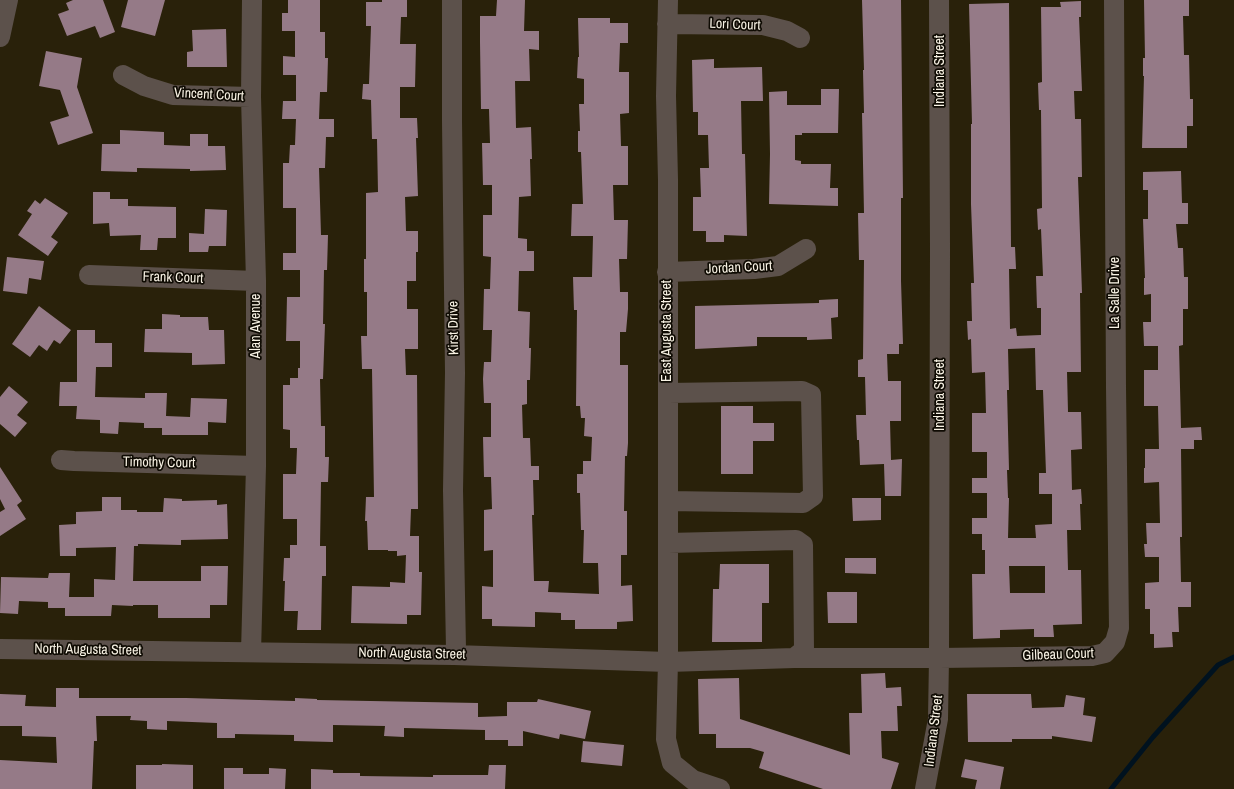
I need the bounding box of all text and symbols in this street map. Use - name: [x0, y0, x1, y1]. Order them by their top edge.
- street label: Lori Court: [709, 16, 761, 34]
- street label: Indiana Street: [932, 35, 948, 107]
- street label: Vincent Court: [174, 85, 244, 105]
- street label: La Salle Drive: [1107, 257, 1123, 329]
- street label: Jordan Court: [705, 258, 773, 278]
- street label: Frank Court: [142, 269, 204, 287]
- street label: East Augusta Street: [659, 280, 675, 382]
- street label: Alan Avenue: [248, 294, 264, 358]
- street label: Kirst Drive: [445, 301, 463, 355]
- street label: Indiana Street: [932, 359, 948, 431]
- street label: Timothy Court: [123, 454, 195, 472]
- street label: North Augusta Street: [34, 641, 142, 659]
- street label: North Augusta Street: [358, 645, 466, 663]
- street label: Gilbeau Court: [1022, 645, 1094, 665]
- street label: Indiana Street: [921, 694, 947, 768]

